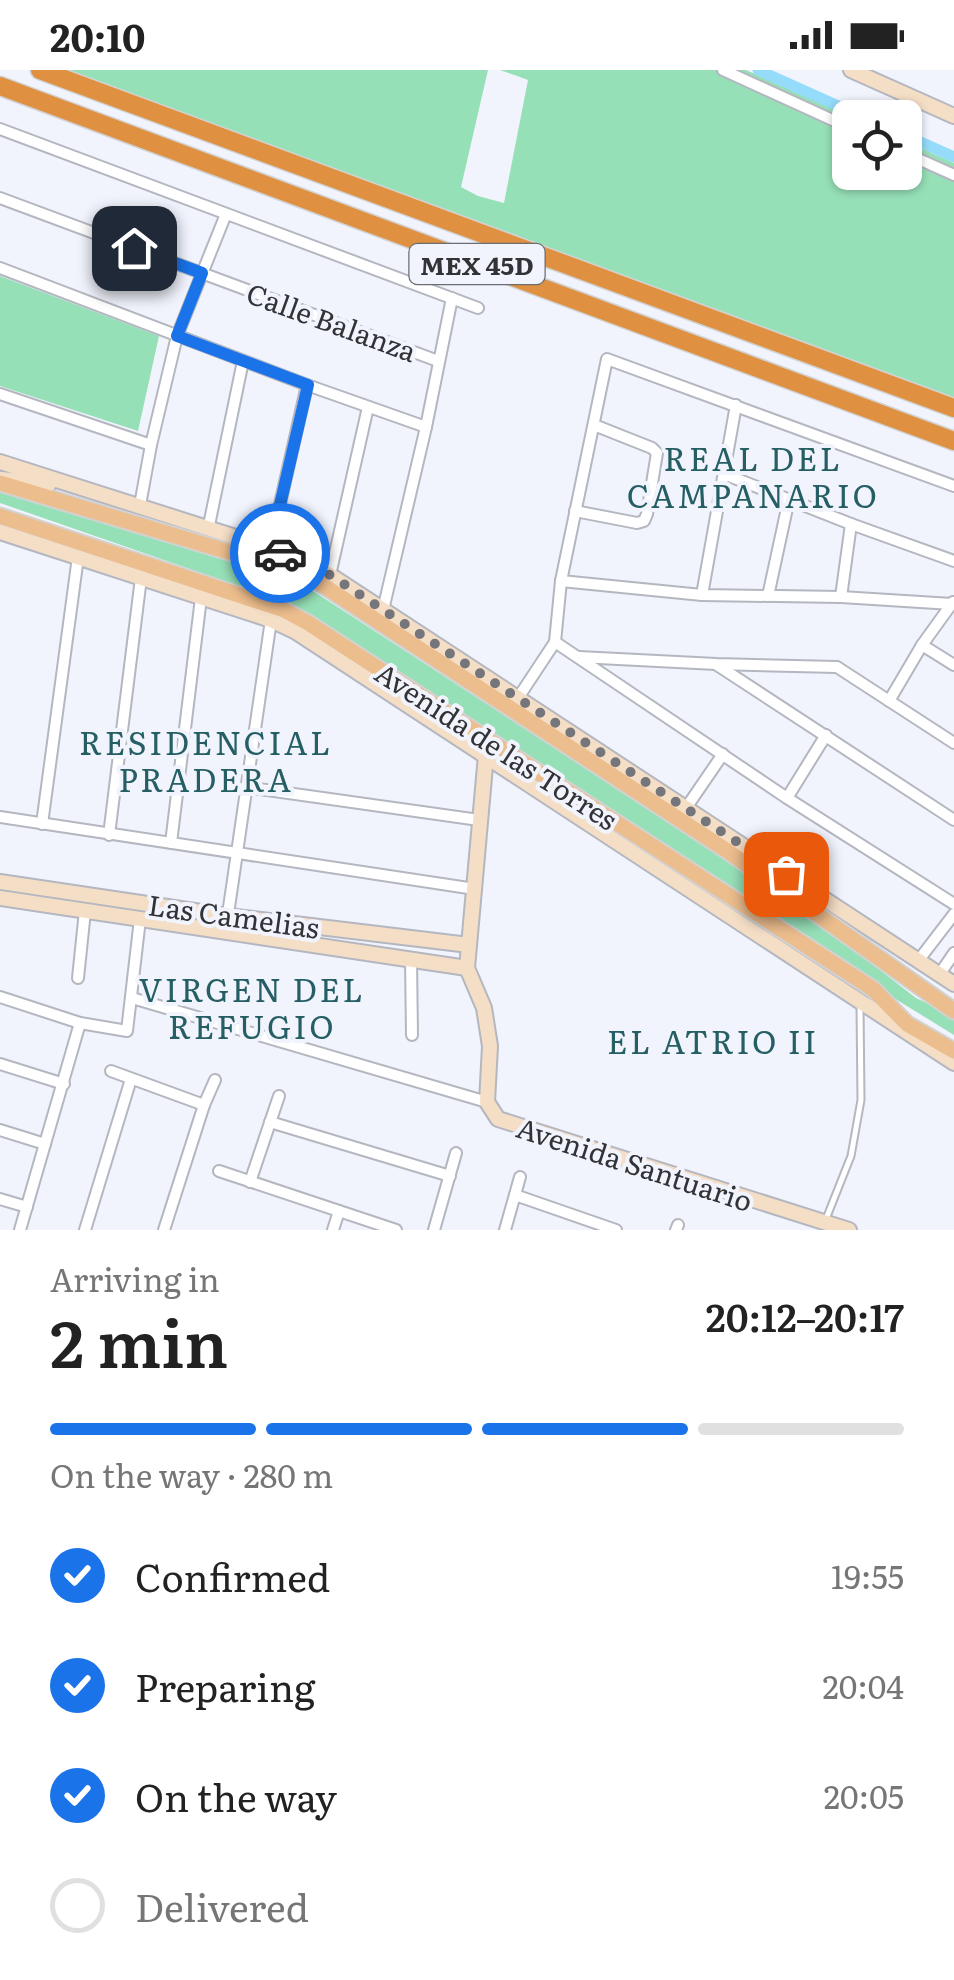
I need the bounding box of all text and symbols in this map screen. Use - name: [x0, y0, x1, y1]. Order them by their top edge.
- text: 20:10: [50, 7, 145, 64]
- map controls: [832, 100, 922, 190]
- button: locate: [832, 100, 922, 190]
- pin: [92, 206, 177, 291]
- icon: home: [107, 221, 162, 276]
- road number: MEX 45D: [410, 244, 544, 284]
- street label: Calle Balanza: [241, 271, 423, 371]
- district label: REAL DEL CAMPANARIO: [627, 433, 879, 518]
- courier: [230, 503, 330, 603]
- icon: car: [253, 526, 308, 581]
- street label: Avenida de las Torres: [368, 651, 626, 839]
- district label: RESIDENCIAL PRADERA: [79, 717, 333, 802]
- pin: [744, 832, 829, 917]
- icon: bag: [759, 847, 814, 902]
- street label: Las Camelias: [146, 882, 322, 948]
- district label: VIRGEN DEL REFUGIO: [139, 964, 365, 1049]
- district label: EL ATRIO II: [607, 1016, 819, 1064]
- street label: Avenida Santuario: [512, 1105, 758, 1221]
- text: Arriving in: [50, 1254, 220, 1302]
- text: 20:12–20:17: [706, 1287, 904, 1344]
- text: 2 min: [50, 1291, 228, 1388]
- text: On the way · 280 m: [50, 1450, 333, 1498]
- text: Confirmed: [135, 1547, 330, 1604]
- icon: check: [50, 1548, 105, 1603]
- text: 19:55: [831, 1551, 904, 1599]
- text: Preparing: [135, 1657, 315, 1714]
- icon: check: [50, 1658, 105, 1713]
- text: 20:04: [822, 1661, 904, 1709]
- text: On the way: [135, 1767, 337, 1824]
- icon: check: [50, 1768, 105, 1823]
- text: 20:05: [824, 1771, 904, 1819]
- text: Delivered: [135, 1877, 309, 1934]

